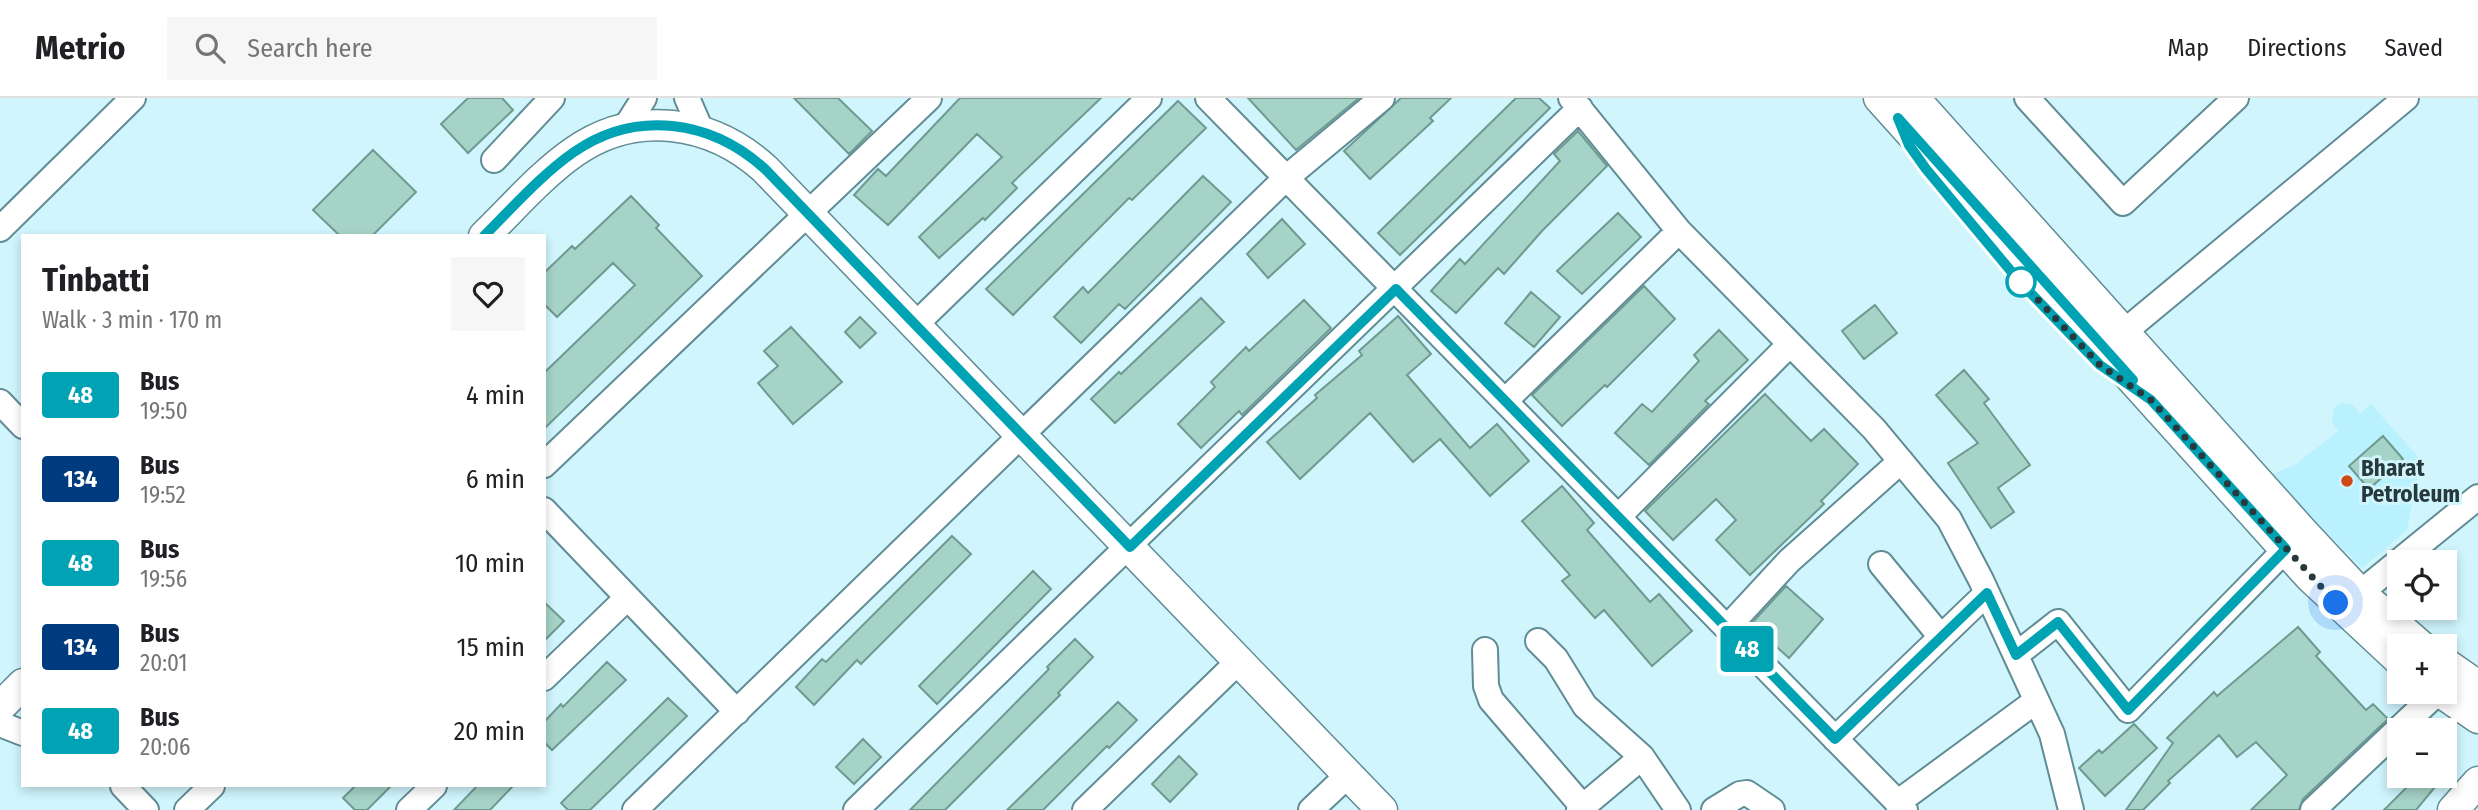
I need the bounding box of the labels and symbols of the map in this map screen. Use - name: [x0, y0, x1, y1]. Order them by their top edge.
- unlabelled marker: [2006, 267, 2036, 297]
- place label: Bharat Petroleum: [2361, 454, 2460, 508]
- marker: Bharat Petroleum: [2339, 473, 2355, 489]
- your location: [2318, 585, 2353, 620]
- line badge: 48: [1716, 626, 1778, 672]

